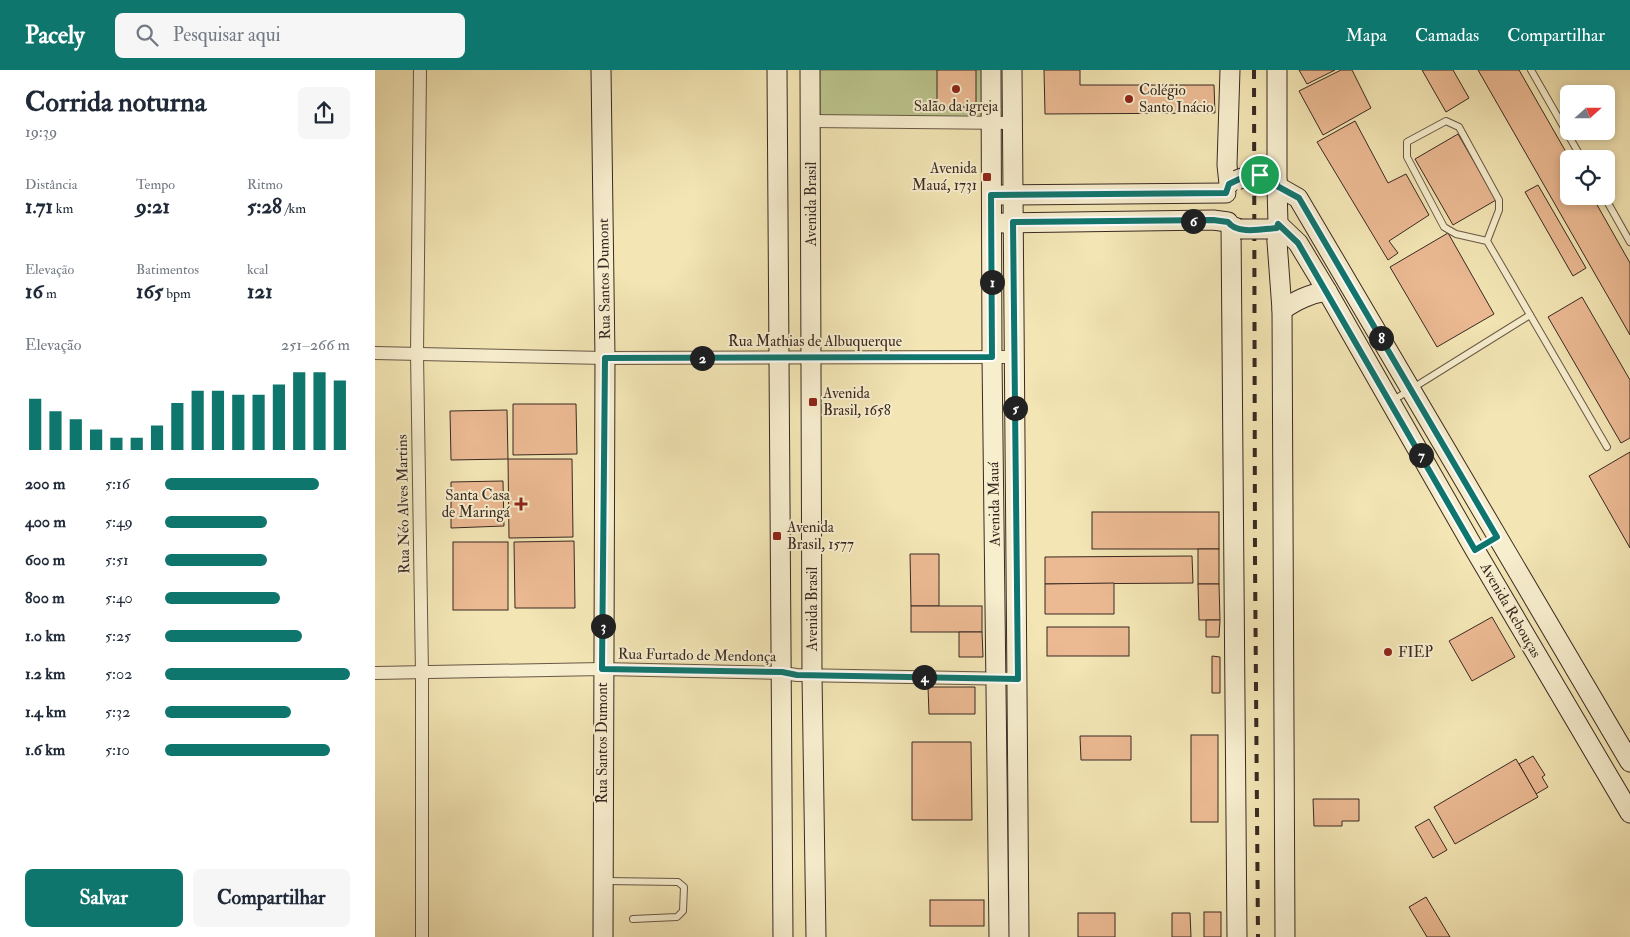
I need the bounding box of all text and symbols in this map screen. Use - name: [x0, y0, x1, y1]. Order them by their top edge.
- search box: [115, 13, 465, 58]
- text: Pacely: [25, 20, 85, 51]
- icon: search: [133, 21, 161, 49]
- text: Pesquisar aqui: [173, 23, 281, 47]
- text: Mapa: [1346, 24, 1387, 47]
- text: Camadas: [1415, 24, 1479, 47]
- text: Compartilhar: [1507, 24, 1605, 47]
- place label: Colégio Santo Inácio: [1139, 81, 1214, 117]
- marker: Salão da igreja: [950, 83, 962, 95]
- text: Corrida noturna: [25, 85, 206, 120]
- north arrow: [1560, 85, 1615, 140]
- map controls: [1560, 85, 1615, 205]
- button: share: [298, 87, 350, 139]
- marker: Colégio Santo Inácio: [1123, 93, 1135, 105]
- place label: Salão da igreja: [914, 97, 999, 116]
- text: 19:39: [25, 122, 57, 142]
- button: locate: [1560, 150, 1615, 205]
- pin: [1239, 154, 1281, 196]
- place label: Avenida Mauá, 1731: [912, 159, 978, 195]
- icon: arrive: [1246, 161, 1274, 189]
- street label: Avenida Brasil: [802, 162, 821, 247]
- marker: Avenida Mauá, 1731: [981, 171, 993, 183]
- text: Distância: [25, 176, 78, 193]
- text: Tempo: [136, 176, 175, 193]
- text: Ritmo: [247, 176, 283, 193]
- text: 1.71: [25, 193, 53, 220]
- text: 9:21: [136, 193, 170, 220]
- text: 5:28: [247, 193, 282, 220]
- text: km: [53, 200, 73, 217]
- text: /km: [282, 200, 306, 217]
- pin: 6: [1181, 208, 1205, 234]
- text: 6: [1190, 213, 1197, 230]
- street label: Rua Santos Dumont: [594, 218, 615, 340]
- text: Elevação: [25, 261, 74, 278]
- text: Batimentos: [136, 261, 199, 278]
- text: kcal: [247, 261, 268, 278]
- pin: 1: [979, 270, 1005, 294]
- text: 1: [990, 274, 995, 291]
- text: 16: [25, 278, 43, 305]
- text: 165: [136, 278, 163, 305]
- text: 121: [247, 278, 273, 305]
- text: m: [43, 285, 57, 302]
- text: bpm: [163, 285, 191, 302]
- pin: 8: [1369, 326, 1393, 350]
- text: 8: [1378, 330, 1385, 347]
- street label: Rua Mathias de Albuquerque: [728, 332, 902, 351]
- text: Elevação: [25, 335, 81, 355]
- text: 251–266 m: [281, 335, 350, 355]
- pin: 2: [689, 346, 715, 370]
- text: 2: [699, 350, 706, 367]
- place label: Avenida Brasil, 1658: [822, 384, 891, 420]
- marker: Avenida Brasil, 1658: [807, 396, 819, 408]
- pin: 5: [1003, 396, 1027, 420]
- text: 5: [1012, 400, 1019, 417]
- street label: Rua Néo Alves Martins: [393, 434, 414, 574]
- pin: 7: [1409, 442, 1433, 468]
- text: 7: [1418, 447, 1425, 464]
- street label: Avenida Mauá: [984, 461, 1005, 547]
- text: 200 m: [25, 474, 65, 494]
- text: 5:16: [105, 474, 130, 494]
- place label: Santa Casa de Maringá: [442, 486, 511, 522]
- marker: Santa Casa de Maringá: [514, 497, 528, 511]
- text: 400 m: [25, 512, 66, 532]
- text: 5:49: [105, 512, 133, 532]
- place label: Avenida Brasil, 1577: [786, 518, 854, 554]
- marker: Avenida Brasil, 1577: [771, 530, 783, 542]
- text: 600 m: [25, 550, 65, 570]
- text: 5:51: [105, 550, 129, 570]
- street label: Avenida Rebouças: [1475, 558, 1545, 661]
- street label: Avenida Brasil: [803, 567, 822, 652]
- text: 800 m: [25, 588, 65, 608]
- text: 5:40: [105, 588, 133, 608]
- pin: 3: [591, 614, 615, 638]
- text: 3: [601, 618, 606, 635]
- text: 1.0 km: [25, 626, 65, 646]
- text: 5:25: [105, 626, 131, 646]
- place label: FIEP: [1398, 643, 1433, 662]
- street label: Rua Furtado de Mendonça: [618, 645, 777, 666]
- marker: FIEP: [1382, 646, 1394, 658]
- text: 1.2 km: [25, 664, 65, 684]
- text: 5:02: [105, 664, 132, 684]
- pin: 4: [911, 664, 937, 690]
- text: 4: [921, 669, 928, 686]
- street label: Rua Santos Dumont: [593, 682, 612, 804]
- text: 1.4 km: [25, 702, 66, 722]
- text: 5:32: [105, 702, 130, 722]
- text: 1.6 km: [25, 740, 65, 760]
- text: 5:10: [105, 740, 130, 760]
- button: Salvar: [25, 869, 183, 927]
- button: Compartilhar: [193, 869, 350, 927]

